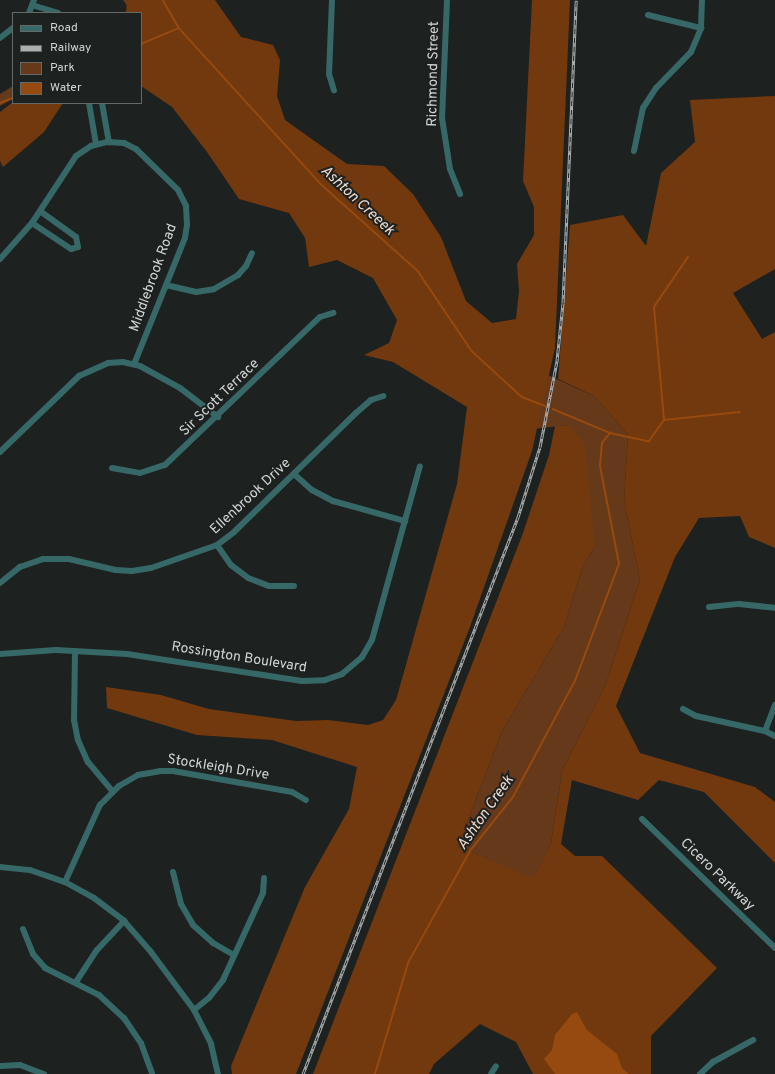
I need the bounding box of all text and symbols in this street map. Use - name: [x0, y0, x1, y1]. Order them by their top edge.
- legend: [12, 12, 142, 104]
- text: Road: [50, 20, 78, 36]
- street label: Richmond Street: [425, 21, 443, 127]
- text: Railway: [50, 40, 91, 56]
- text: Park: [50, 60, 75, 76]
- text: Water: [50, 80, 82, 96]
- water label: Ashton Creeek: [316, 162, 398, 240]
- street label: Middlebrook Road: [127, 222, 181, 334]
- street label: Sir Scott Terrace: [177, 356, 263, 440]
- street label: Ellenbrook Drive: [207, 455, 295, 539]
- street label: Rossington Boulevard: [170, 639, 308, 677]
- street label: Stockleigh Drive: [166, 752, 270, 784]
- water label: Ashton Creek: [454, 772, 518, 854]
- street label: Cicero Parkway: [676, 835, 758, 915]

